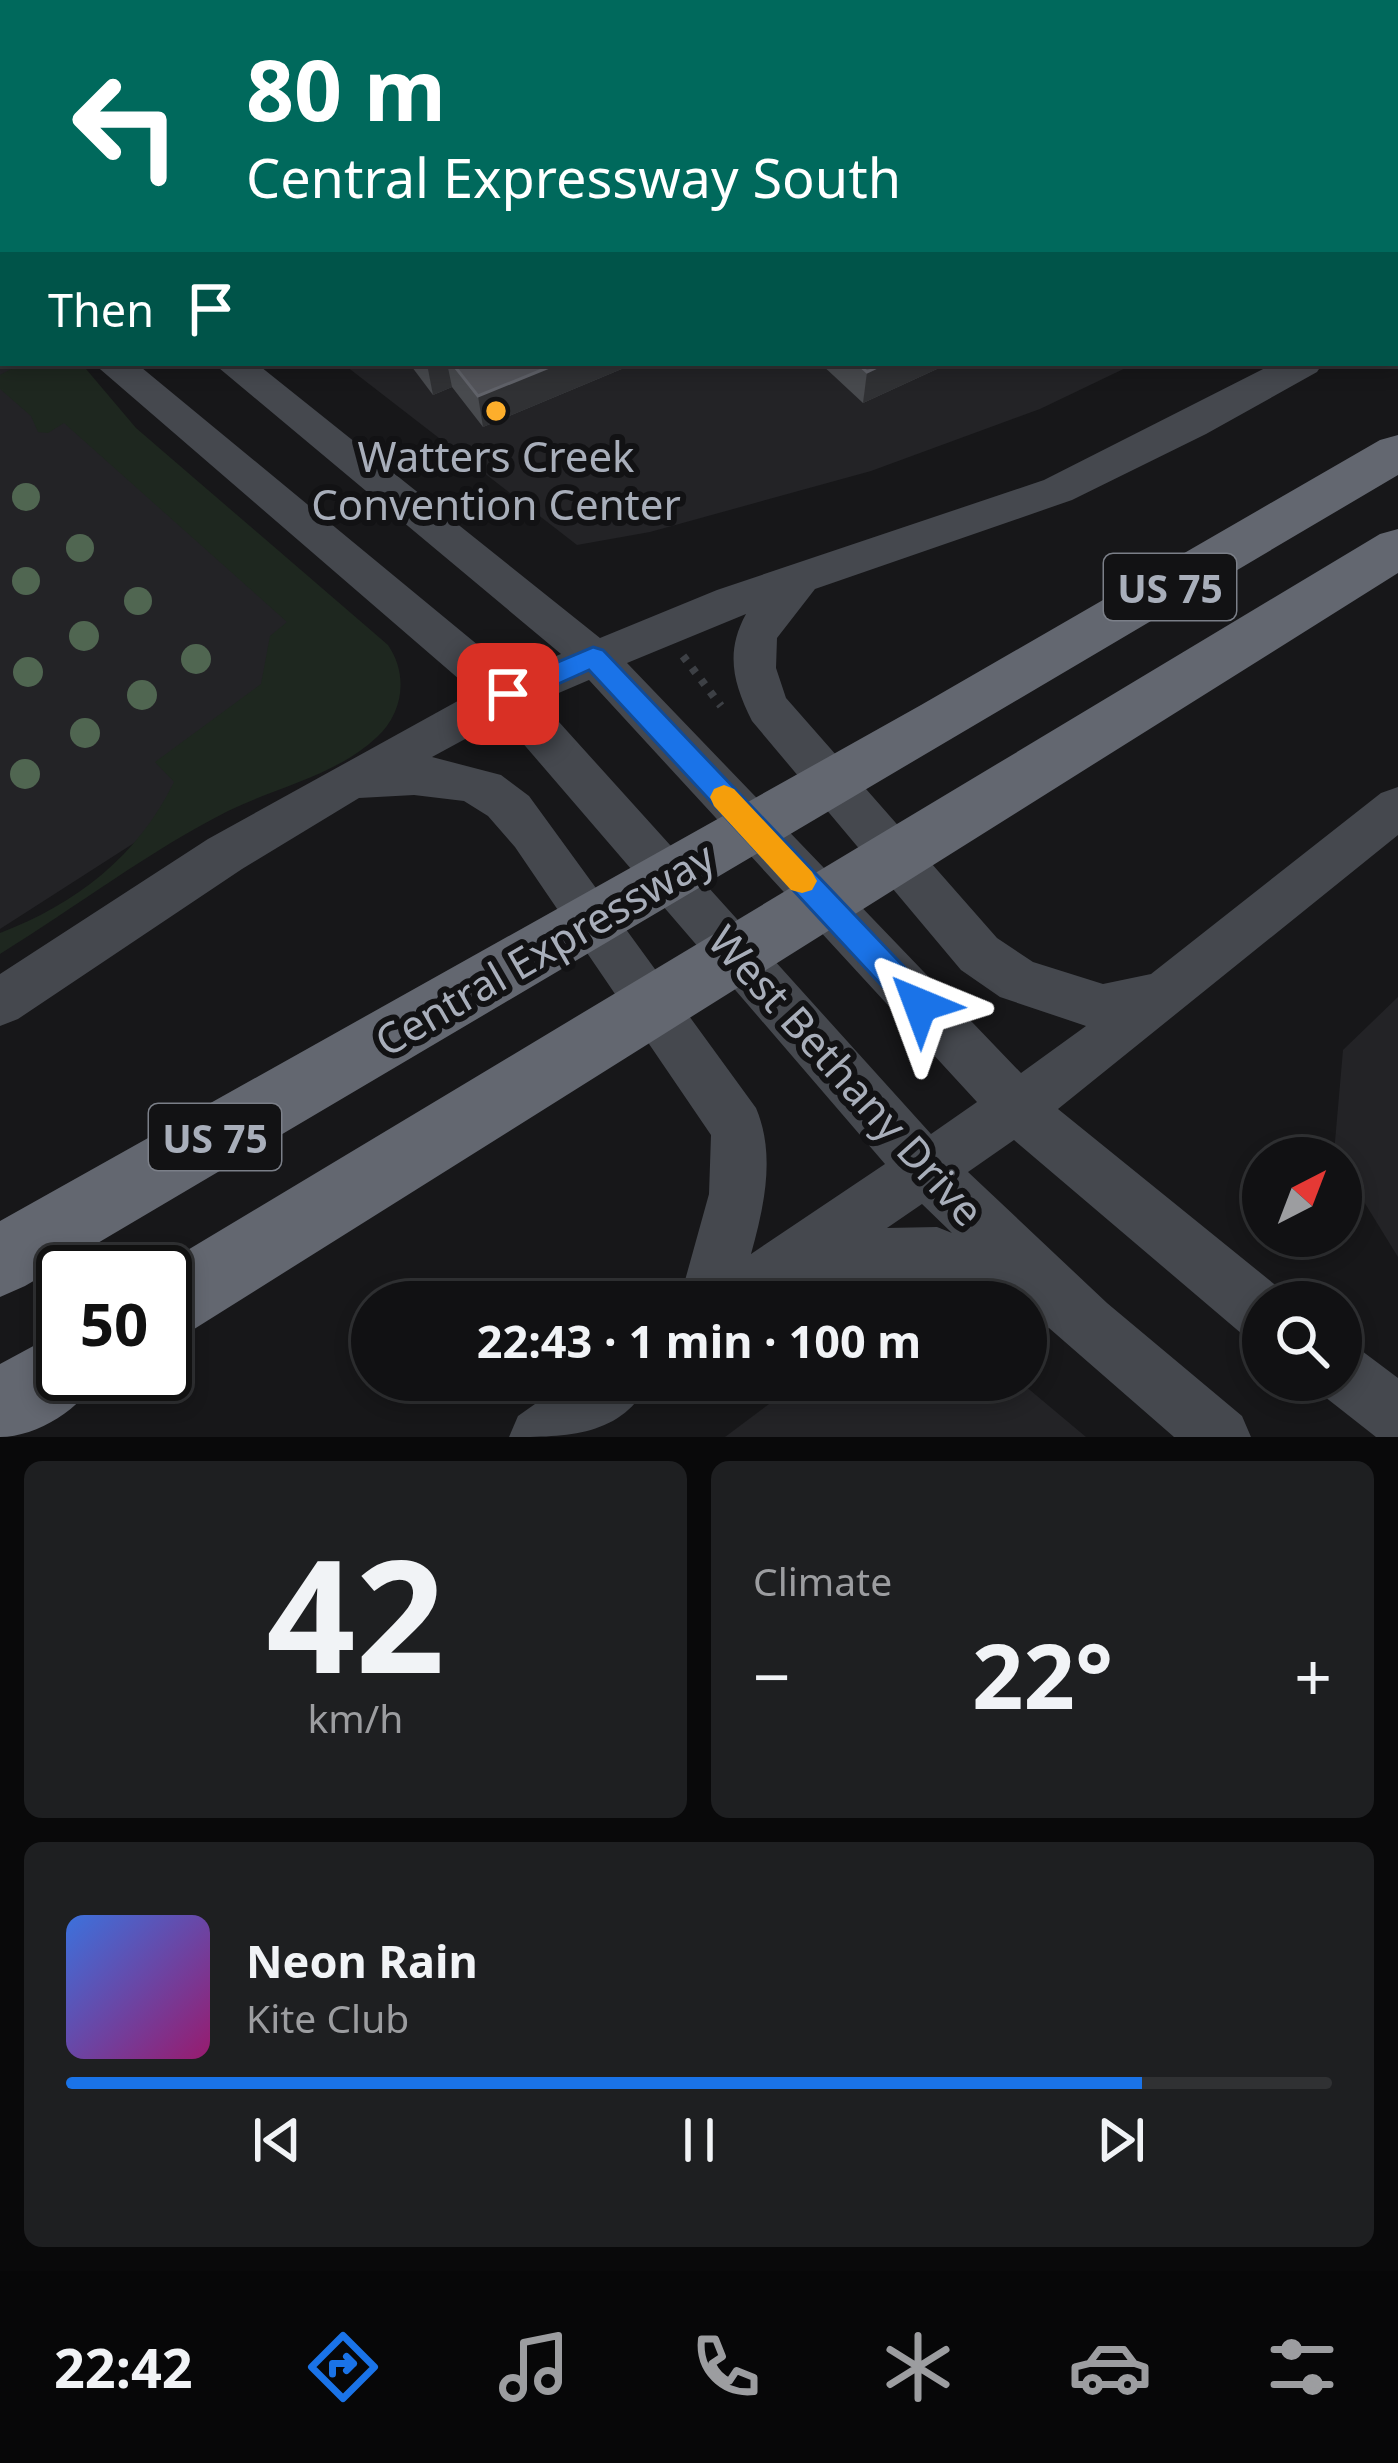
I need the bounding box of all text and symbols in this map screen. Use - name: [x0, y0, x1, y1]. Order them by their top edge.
- text: 80 m: [246, 31, 446, 146]
- icon: left: [48, 48, 204, 204]
- text: Central Expressway South: [246, 140, 901, 214]
- icon: arrive: [178, 276, 244, 342]
- text: Then: [48, 279, 154, 340]
- marker: Watters Creek Convention Center: [483, 398, 509, 424]
- place label: Watters Creek Convention Center: [311, 427, 681, 532]
- road number: US 75: [1104, 554, 1236, 620]
- pin: [457, 643, 559, 745]
- icon: arrive: [475, 661, 541, 727]
- street label: Central Expressway: [364, 827, 725, 1068]
- street label: West Bethany Drive: [697, 913, 997, 1237]
- position arrow: [857, 942, 983, 1068]
- road number: US 75: [149, 1104, 281, 1170]
- north arrow: [1242, 1137, 1362, 1257]
- map controls: [1242, 1137, 1362, 1401]
- speed limit sign: 50: [36, 1245, 192, 1401]
- button: search: [1242, 1281, 1362, 1401]
- text: 22:43 · 1 min · 100 m: [477, 1310, 921, 1371]
- text: 42: [266, 1506, 445, 1719]
- text: Climate: [753, 1554, 892, 1607]
- text: 22°: [972, 1613, 1113, 1735]
- text: −: [753, 1630, 791, 1720]
- text: +: [1294, 1630, 1332, 1720]
- text: km/h: [308, 1691, 403, 1744]
- text: Neon Rain: [246, 1930, 478, 1991]
- text: Kite Club: [246, 1991, 409, 2044]
- icon: previous: [244, 2107, 310, 2173]
- icon: pause: [666, 2107, 732, 2173]
- icon: next: [1088, 2107, 1154, 2173]
- icon: directions: [301, 2325, 385, 2409]
- icon: music: [492, 2325, 576, 2409]
- icon: phone: [684, 2325, 768, 2409]
- icon: climate: [876, 2325, 960, 2409]
- icon: car: [1068, 2325, 1152, 2409]
- icon: filters: [1260, 2325, 1344, 2409]
- text: 22:42: [54, 2330, 193, 2404]

